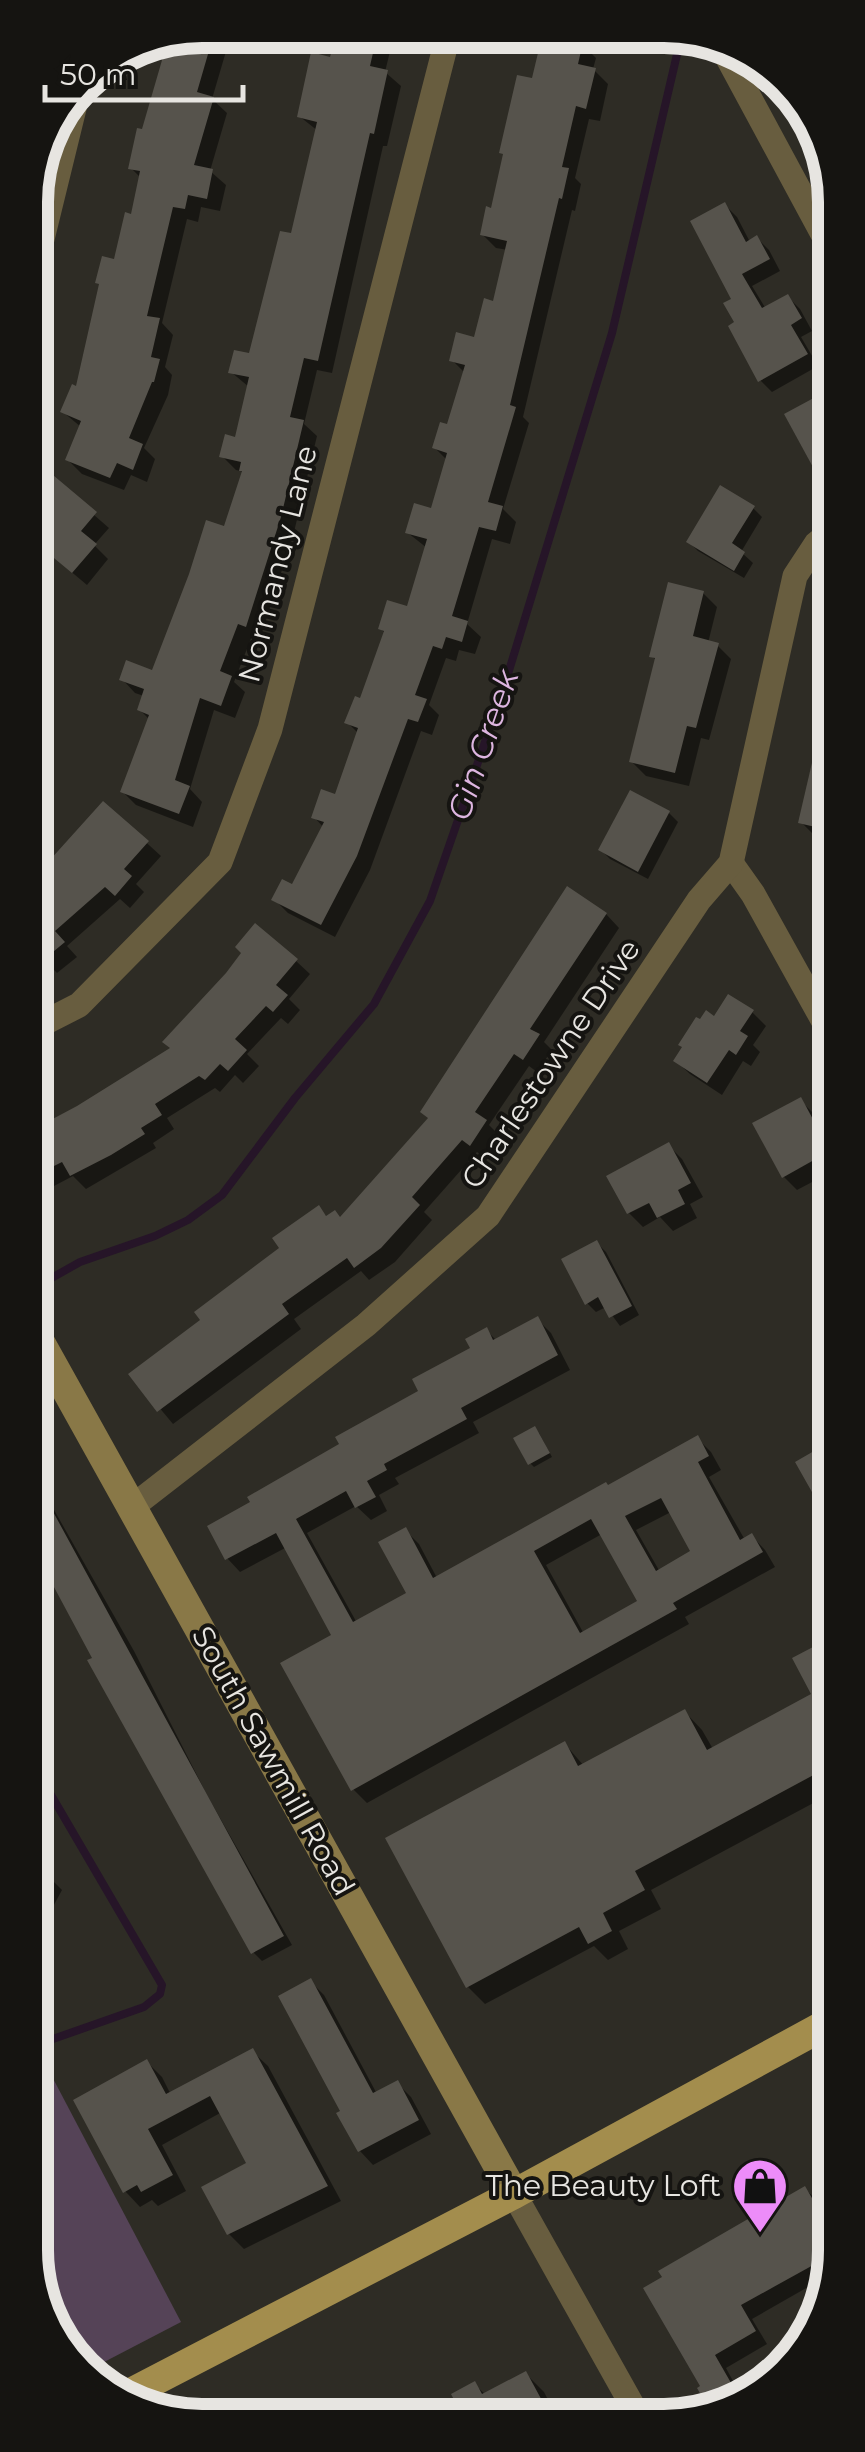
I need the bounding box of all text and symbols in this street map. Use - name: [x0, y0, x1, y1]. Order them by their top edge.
- scale bar: [45, 40, 242, 102]
- text: 50 m: [60, 56, 137, 93]
- street label: Normandy Lane: [230, 442, 325, 686]
- water label: Gin Creek: [439, 663, 527, 825]
- street label: Charlestowne Drive: [453, 932, 648, 1196]
- street label: South Sawmill Road: [184, 1620, 363, 1902]
- shop icon: The Beauty Loft: [730, 2156, 790, 2235]
- place label: The Beauty Loft: [486, 2167, 721, 2204]

